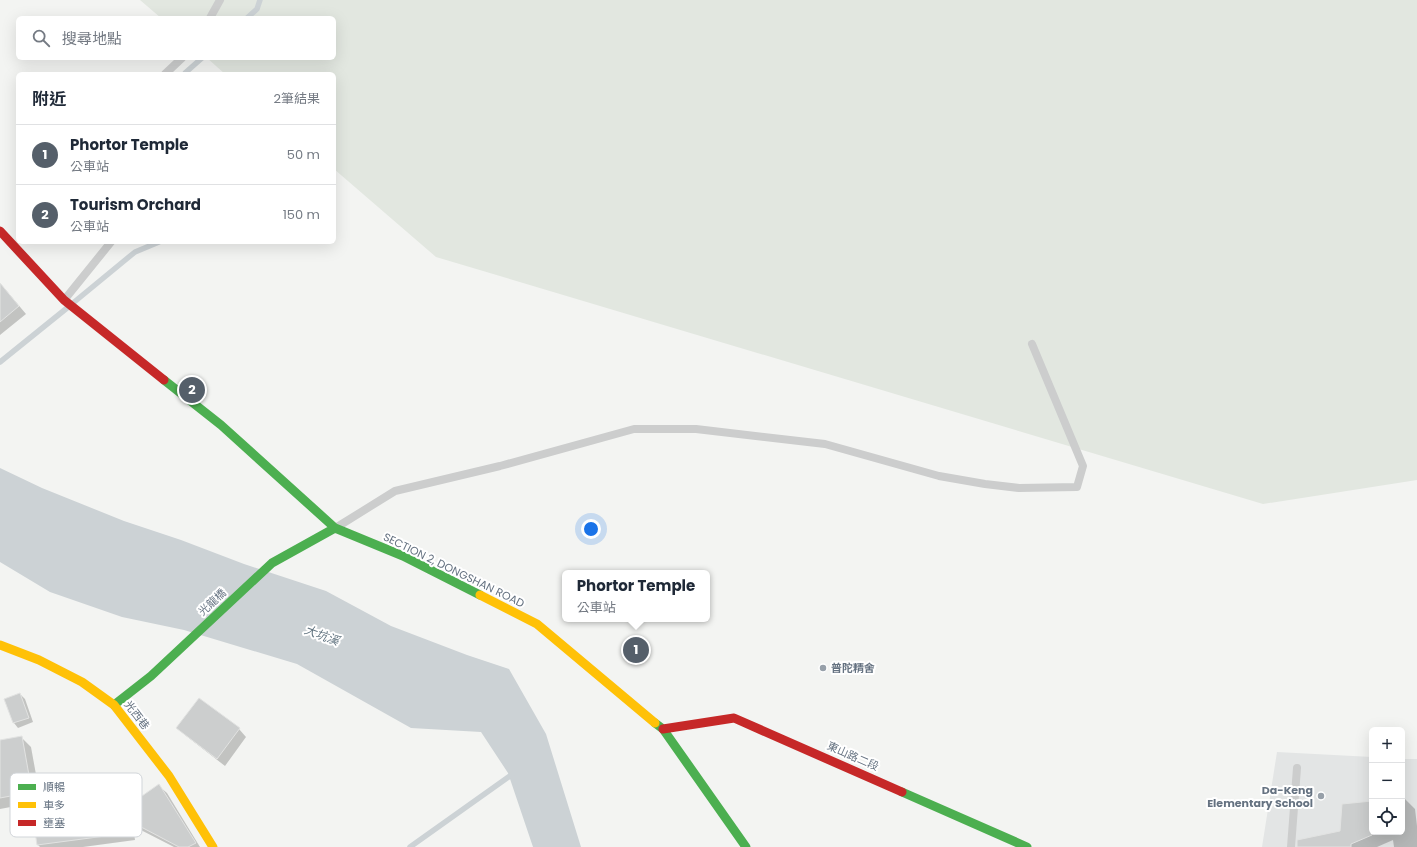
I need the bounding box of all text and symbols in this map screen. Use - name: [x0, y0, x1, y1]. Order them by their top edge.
- search box: [16, 16, 336, 60]
- icon: search: [30, 27, 52, 49]
- text: 搜尋地點: [62, 28, 122, 49]
- text: 附近: [32, 87, 66, 111]
- text: 2筆結果: [274, 89, 320, 108]
- text: Phortor Temple: [70, 134, 189, 155]
- text: 1: [43, 145, 47, 164]
- text: 50 m: [287, 145, 320, 164]
- text: 公車站: [70, 157, 109, 176]
- text: Tourism Orchard: [70, 194, 201, 215]
- text: 2: [41, 205, 49, 224]
- text: 150 m: [283, 205, 320, 224]
- text: 公車站: [70, 217, 109, 236]
- pin: 2: [179, 375, 205, 405]
- your location: [581, 519, 601, 539]
- street label: SECTION 2, DONGSHAN ROAD: [381, 529, 528, 611]
- popup: [562, 570, 710, 622]
- text: Phortor Temple: [577, 575, 695, 596]
- street label: 光龍橋: [194, 585, 230, 619]
- text: 公車站: [577, 598, 616, 617]
- water label: 大坑溪: [302, 621, 344, 650]
- pin: 1: [623, 635, 649, 665]
- place label: 普陀精舍: [831, 660, 875, 676]
- marker: 普陀精舍: [818, 663, 828, 673]
- street label: 光西巷: [121, 697, 153, 733]
- map controls: [1369, 727, 1405, 835]
- button: +: [1369, 727, 1405, 763]
- street label: 東山路二段: [825, 738, 881, 774]
- button: −: [1369, 763, 1405, 799]
- legend: [10, 773, 142, 837]
- text: 順暢: [43, 779, 65, 795]
- place label: Da-Keng Elementary School: [1207, 782, 1313, 811]
- marker: Da-Keng Elementary School: [1316, 791, 1326, 801]
- text: 車多: [43, 797, 65, 813]
- button: locate: [1369, 799, 1405, 835]
- text: 壅塞: [43, 815, 65, 831]

